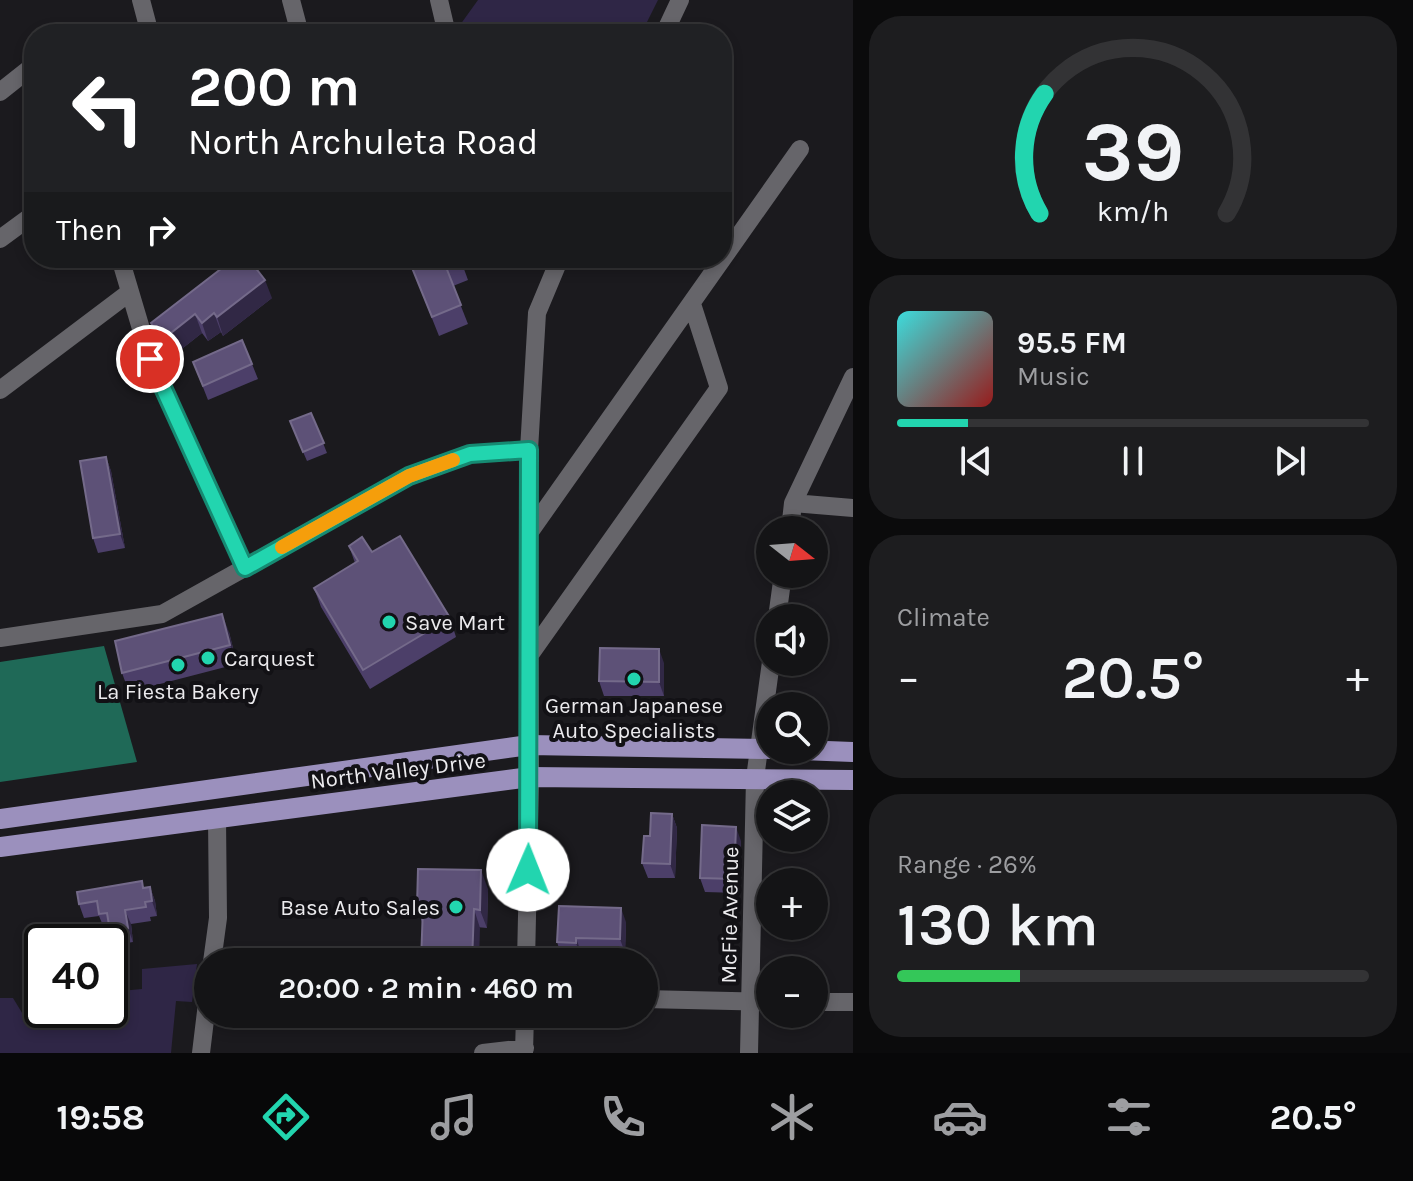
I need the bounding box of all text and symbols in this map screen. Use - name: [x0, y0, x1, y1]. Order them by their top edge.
- text: 200 m: [188, 54, 360, 119]
- icon: left: [56, 56, 160, 160]
- text: 39: [1082, 103, 1184, 200]
- text: North Archuleta Road: [188, 121, 538, 163]
- text: km/h: [1097, 195, 1169, 228]
- icon: right: [139, 208, 183, 252]
- text: Then: [56, 212, 123, 248]
- pin: [116, 325, 184, 393]
- text: 95.5 FM: [1017, 325, 1127, 361]
- icon: arrive: [128, 337, 172, 381]
- text: Music: [1017, 361, 1090, 392]
- icon: previous: [954, 439, 998, 483]
- icon: pause: [1111, 439, 1155, 483]
- icon: next: [1268, 439, 1312, 483]
- north arrow: [756, 516, 828, 588]
- map controls: [756, 516, 828, 1028]
- text: Climate: [897, 602, 990, 633]
- button: sound: [756, 604, 828, 676]
- place label: Save Mart: [405, 610, 505, 636]
- marker: Save Mart: [380, 613, 398, 631]
- text: 20.5°: [1062, 643, 1204, 713]
- place label: Carquest: [224, 646, 315, 672]
- marker: Carquest: [199, 649, 217, 667]
- text: −: [897, 652, 920, 703]
- text: +: [1346, 652, 1369, 703]
- marker: La Fiesta Bakery: [169, 656, 187, 674]
- marker: German Japanese Auto Specialists: [625, 670, 643, 688]
- place label: La Fiesta Bakery: [97, 679, 259, 705]
- button: search: [756, 692, 828, 764]
- place label: German Japanese Auto Specialists: [545, 693, 723, 744]
- street label: North Valley Drive: [309, 747, 487, 795]
- button: layers: [756, 780, 828, 852]
- position arrow: [486, 828, 570, 912]
- street label: McFie Avenue: [716, 846, 744, 984]
- text: Range · 26%: [897, 849, 1037, 880]
- button: +: [756, 868, 828, 940]
- text: 130 km: [897, 890, 1099, 960]
- place label: Base Auto Sales: [280, 895, 440, 921]
- marker: Base Auto Sales: [447, 898, 465, 916]
- speed limit sign: 40: [24, 924, 128, 1028]
- button: −: [756, 956, 828, 1028]
- text: 20:00 · 2 min · 460 m: [278, 970, 574, 1006]
- icon: directions: [258, 1089, 314, 1145]
- icon: music: [426, 1089, 482, 1145]
- icon: phone: [595, 1089, 651, 1145]
- icon: climate: [764, 1089, 820, 1145]
- icon: car: [932, 1089, 988, 1145]
- icon: filters: [1101, 1089, 1157, 1145]
- text: 19:58: [56, 1096, 145, 1138]
- text: 20.5°: [1269, 1096, 1357, 1138]

